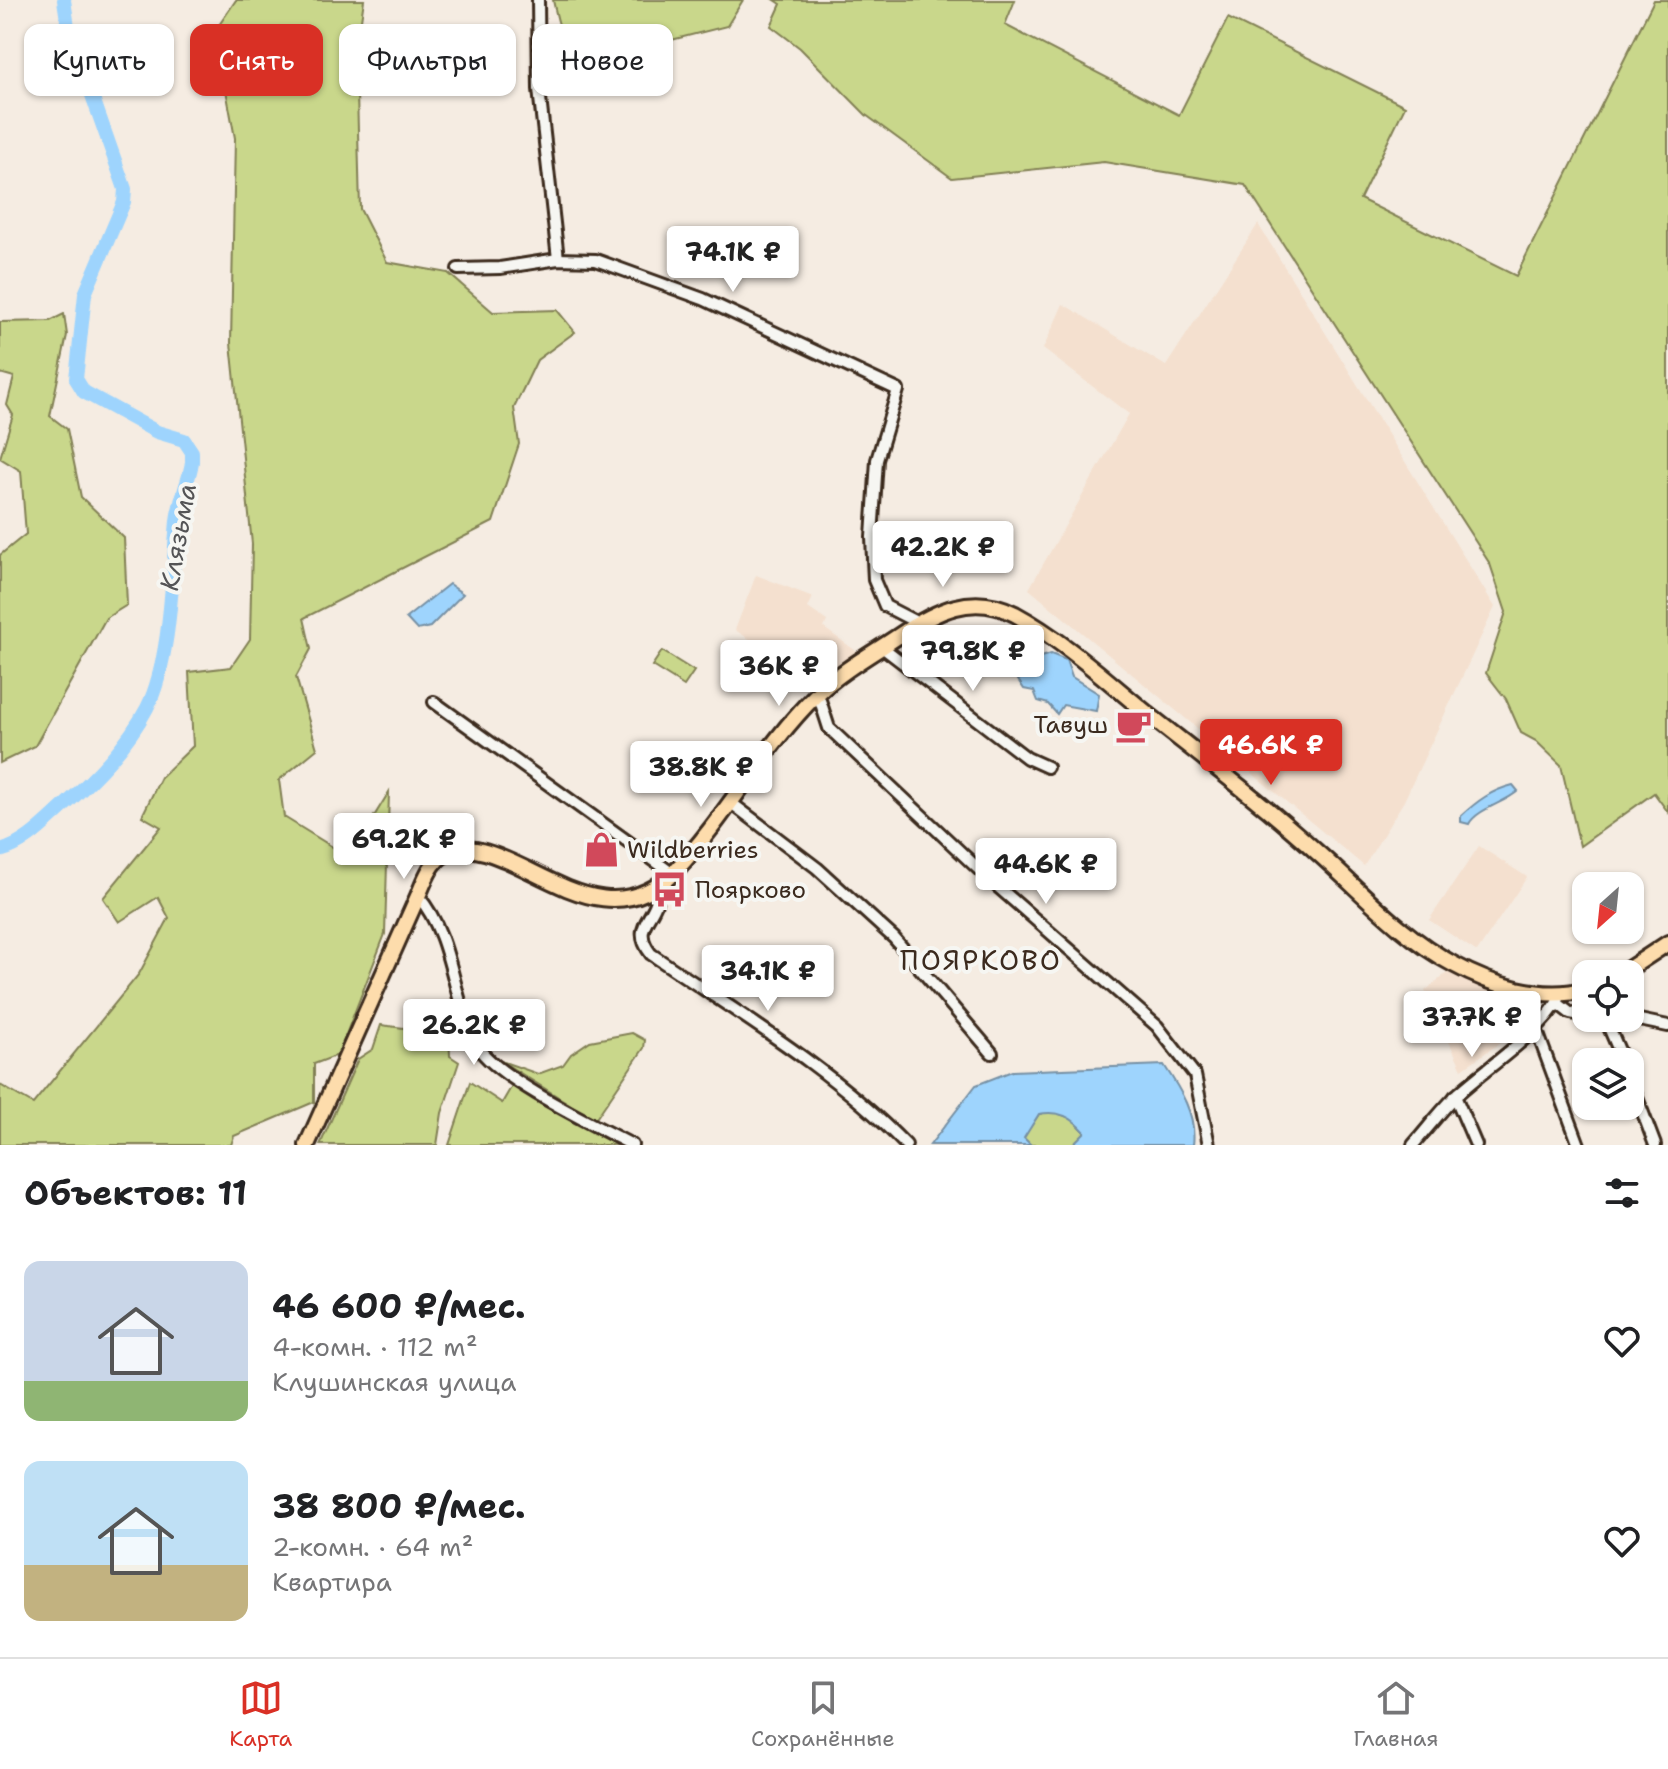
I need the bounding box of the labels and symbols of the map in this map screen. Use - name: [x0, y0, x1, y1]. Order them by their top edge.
- pin: 74.1K ₽: [659, 226, 807, 294]
- water label: Клязьма: [151, 480, 204, 594]
- pin: 42.2K ₽: [869, 521, 1017, 589]
- pin: 79.8K ₽: [899, 625, 1047, 693]
- pin: 36K ₽: [723, 640, 835, 708]
- cafe icon: Тавуш: [1115, 706, 1153, 744]
- place label: Тавуш: [1034, 709, 1108, 741]
- pin: 46.6K ₽: [1197, 719, 1345, 787]
- pin: 38.8K ₽: [627, 741, 775, 809]
- pin: 69.2K ₽: [330, 813, 478, 881]
- shop icon: Wildberries: [582, 831, 620, 869]
- place label: Wildberries: [627, 834, 759, 866]
- pin: 44.6K ₽: [972, 838, 1120, 906]
- bus stop icon: Поярково: [650, 871, 688, 909]
- north arrow: [1572, 872, 1644, 944]
- place label: Поярково: [695, 874, 806, 906]
- district label: ПОЯРКОВО: [900, 941, 1062, 979]
- pin: 34.1K ₽: [694, 945, 842, 1013]
- pin: 37.7K ₽: [1398, 991, 1546, 1059]
- pin: 26.2K ₽: [400, 999, 548, 1067]

